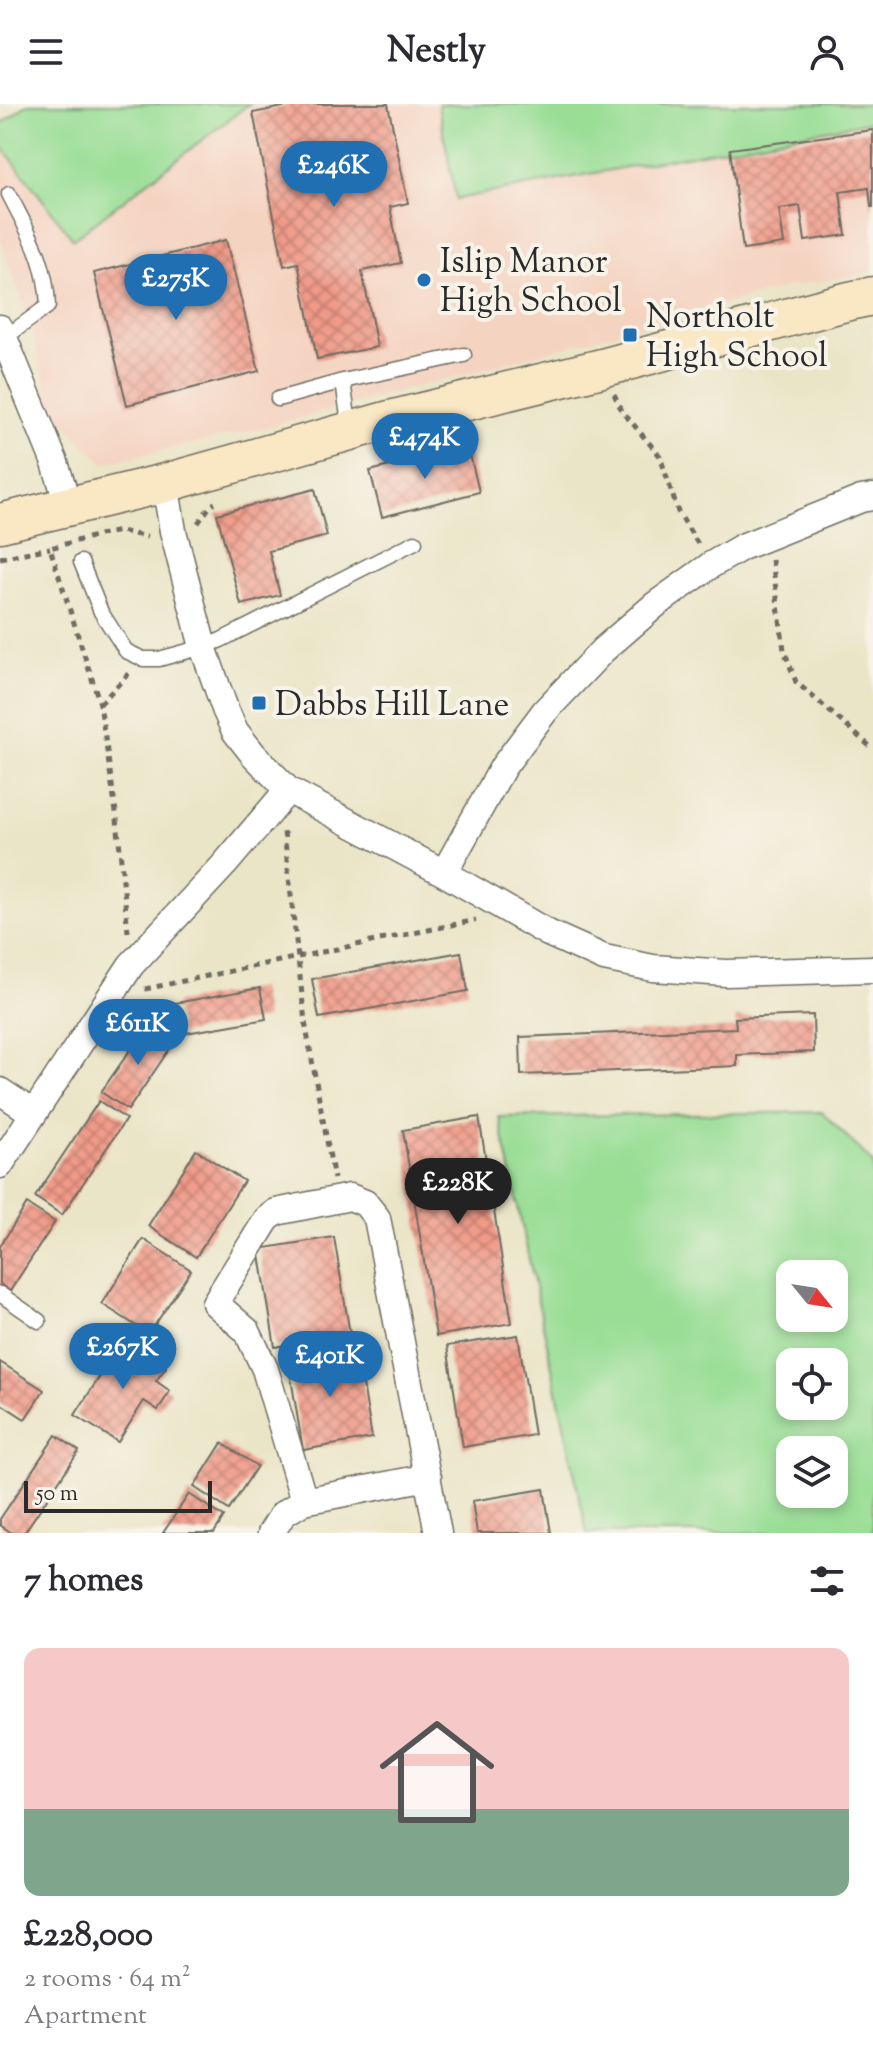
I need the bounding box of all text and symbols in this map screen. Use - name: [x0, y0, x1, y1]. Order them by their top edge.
- text: Nestly: [387, 26, 486, 78]
- icon: menu: [24, 30, 68, 74]
- icon: person: [805, 30, 849, 74]
- pin: £246K: [278, 141, 390, 209]
- text: £246K: [298, 148, 370, 185]
- place label: Islip Manor High School: [440, 239, 622, 327]
- pin: £275K: [120, 254, 232, 322]
- text: £275K: [142, 261, 210, 298]
- marker: Islip Manor High School: [415, 271, 433, 289]
- place label: Northolt High School: [646, 294, 828, 382]
- marker: Northolt High School: [621, 326, 639, 344]
- pin: £474K: [369, 413, 481, 481]
- text: £474K: [390, 420, 460, 457]
- place label: Dabbs Hill Lane: [275, 682, 509, 731]
- marker: Dabbs Hill Lane: [250, 694, 268, 712]
- pin: £611K: [82, 999, 194, 1067]
- text: £611K: [106, 1006, 170, 1043]
- pin: £228K: [402, 1158, 514, 1226]
- text: £228K: [423, 1165, 493, 1202]
- north arrow: [776, 1260, 848, 1332]
- map controls: [776, 1260, 848, 1508]
- pin: £267K: [67, 1323, 179, 1391]
- text: £267K: [87, 1330, 159, 1367]
- pin: £401K: [274, 1331, 386, 1399]
- text: £401K: [296, 1338, 364, 1375]
- button: locate: [776, 1348, 848, 1420]
- button: layers: [776, 1436, 848, 1508]
- scale bar: [24, 1477, 212, 1513]
- text: 50 m: [36, 1479, 78, 1511]
- text: 7 homes: [24, 1557, 143, 1606]
- icon: filters: [805, 1559, 849, 1603]
- icon: home: [365, 1700, 509, 1844]
- text: £228,000: [24, 1912, 153, 1961]
- text: 2 rooms · 64 m²: [24, 1961, 191, 1998]
- text: Apartment: [24, 1998, 147, 2035]

